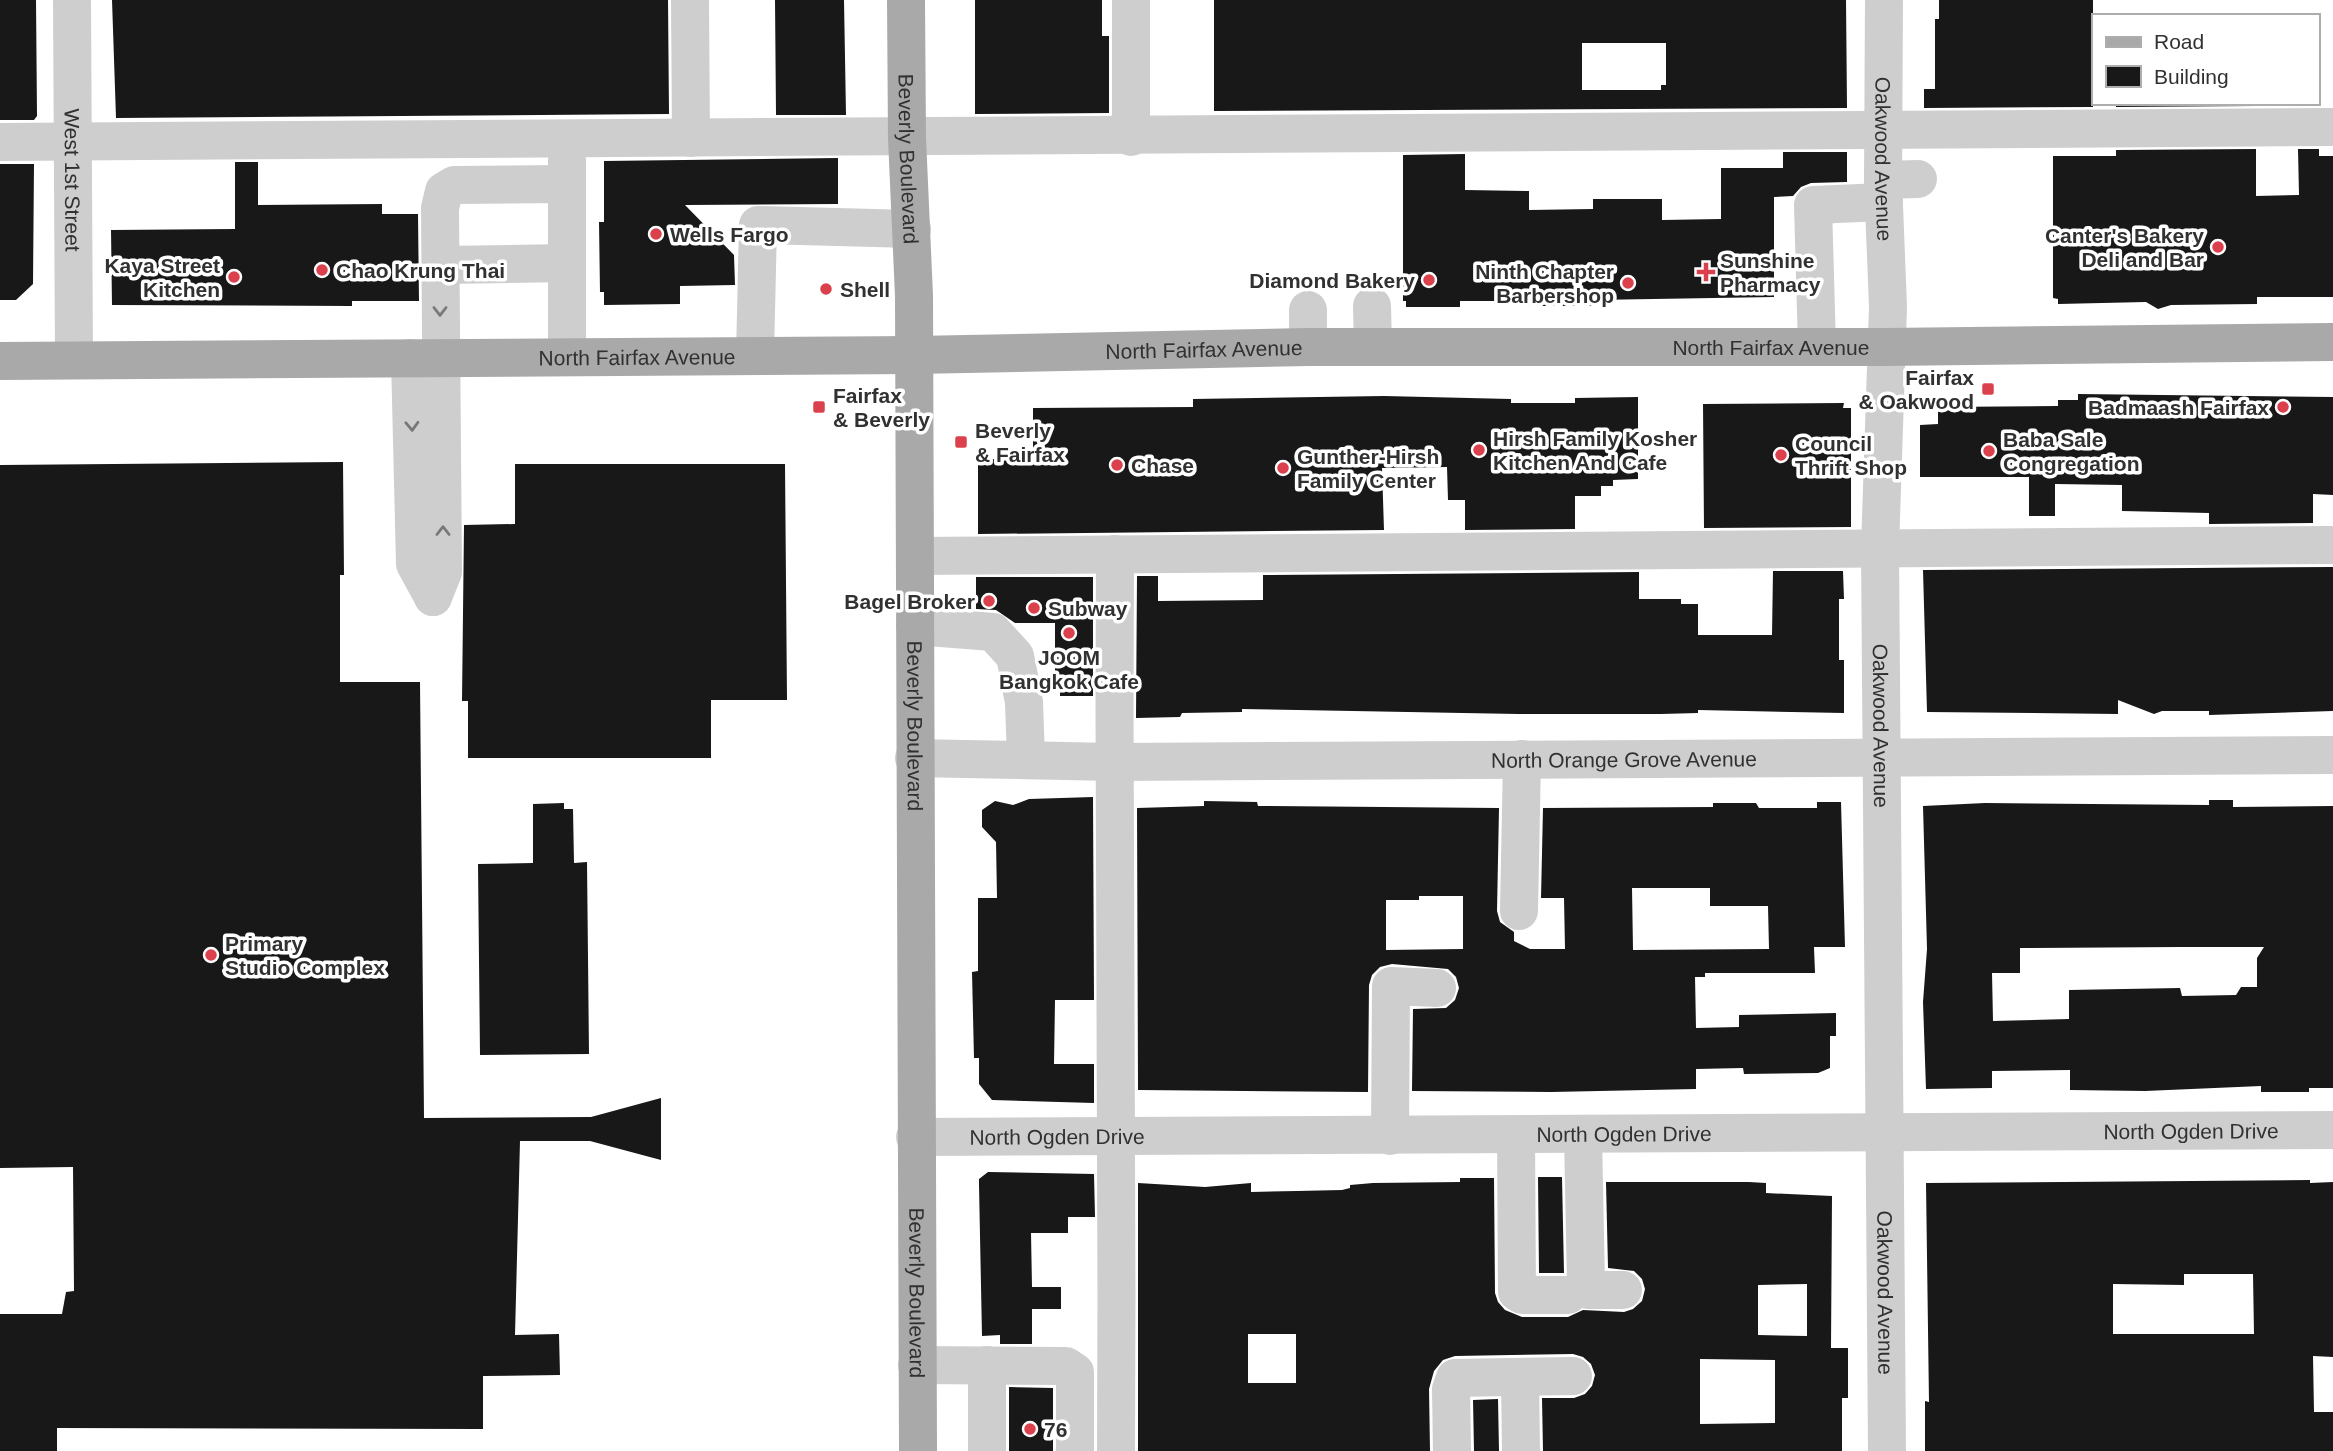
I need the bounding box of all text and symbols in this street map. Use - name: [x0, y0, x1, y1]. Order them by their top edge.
- legend: [2092, 14, 2319, 105]
- text: Road: [2154, 30, 2204, 53]
- text: Building: [2154, 65, 2229, 88]
- street label: Beverly Boulevard: [895, 74, 923, 245]
- street label: Oakwood Avenue: [1871, 77, 1897, 242]
- street label: West 1st Street: [61, 108, 85, 252]
- place label: Wells Fargo: [670, 223, 789, 246]
- place label: Canter's Bakery Deli and Bar: [2045, 224, 2204, 271]
- marker: Wells Fargo: [648, 226, 664, 242]
- marker: Canter's Bakery Deli and Bar: [2210, 239, 2226, 255]
- place label: Sunshine Pharmacy: [1720, 249, 1821, 296]
- place label: Kaya Street Kitchen: [104, 254, 220, 301]
- place label: Chao Krung Thai: [336, 259, 505, 282]
- place label: Ninth Chapter Barbershop: [1475, 260, 1614, 307]
- marker: Chao Krung Thai: [314, 262, 330, 278]
- marker: Sunshine Pharmacy: [1698, 264, 1714, 280]
- marker: Kaya Street Kitchen: [226, 269, 242, 285]
- place label: Diamond Bakery: [1249, 269, 1415, 292]
- marker: Diamond Bakery: [1421, 272, 1437, 288]
- marker: Ninth Chapter Barbershop: [1620, 275, 1636, 291]
- place label: Shell: [840, 278, 890, 301]
- marker: Shell: [818, 281, 834, 297]
- one-way arrow: [432, 306, 448, 317]
- street label: North Fairfax Avenue: [1105, 336, 1303, 363]
- street label: North Fairfax Avenue: [1672, 336, 1869, 359]
- street label: North Fairfax Avenue: [538, 345, 736, 369]
- place label: Fairfax & Oakwood: [1858, 366, 1974, 413]
- marker: Fairfax & Oakwood: [1980, 381, 1996, 397]
- place label: Fairfax & Beverly: [833, 384, 930, 431]
- place label: Badmaash Fairfax: [2088, 396, 2269, 419]
- marker: Fairfax & Beverly: [811, 399, 827, 415]
- marker: Badmaash Fairfax: [2275, 399, 2291, 415]
- place label: Beverly & Fairfax: [975, 419, 1065, 466]
- one-way arrow: [405, 421, 420, 432]
- place label: Hirsh Family Kosher Kitchen And Cafe: [1493, 427, 1697, 474]
- place label: Baba Sale Congregation: [2003, 428, 2140, 475]
- place label: Council Thrift Shop: [1795, 432, 1907, 479]
- marker: Beverly & Fairfax: [953, 434, 969, 450]
- marker: Hirsh Family Kosher Kitchen And Cafe: [1471, 442, 1487, 458]
- marker: Baba Sale Congregation: [1981, 443, 1997, 459]
- place label: Gunther-Hirsh Family Center: [1297, 445, 1439, 492]
- marker: Council Thrift Shop: [1773, 447, 1789, 463]
- place label: Chase: [1131, 454, 1194, 477]
- marker: Chase: [1109, 457, 1125, 473]
- marker: Gunther-Hirsh Family Center: [1275, 460, 1291, 476]
- one-way arrow: [435, 525, 451, 536]
- place label: Bagel Broker: [844, 590, 975, 613]
- marker: Bagel Broker: [981, 593, 997, 609]
- place label: Subway: [1048, 597, 1128, 620]
- marker: Subway: [1026, 600, 1042, 616]
- marker: JOOM Bangkok Cafe: [1061, 625, 1077, 641]
- street label: Beverly Boulevard: [904, 641, 927, 811]
- street label: Oakwood Avenue: [1869, 644, 1894, 808]
- place label: JOOM Bangkok Cafe: [999, 646, 1139, 693]
- street label: North Orange Grove Avenue: [1491, 747, 1757, 771]
- place label: Primary Studio Complex: [225, 932, 385, 979]
- marker: Primary Studio Complex: [203, 947, 219, 963]
- street label: North Ogden Drive: [2103, 1119, 2279, 1143]
- street label: North Ogden Drive: [1536, 1122, 1712, 1145]
- street label: North Ogden Drive: [969, 1124, 1145, 1148]
- street label: Beverly Boulevard: [906, 1208, 929, 1378]
- street label: Oakwood Avenue: [1874, 1210, 1898, 1375]
- place label: 76: [1044, 1418, 1067, 1441]
- marker: 76: [1022, 1421, 1038, 1437]

